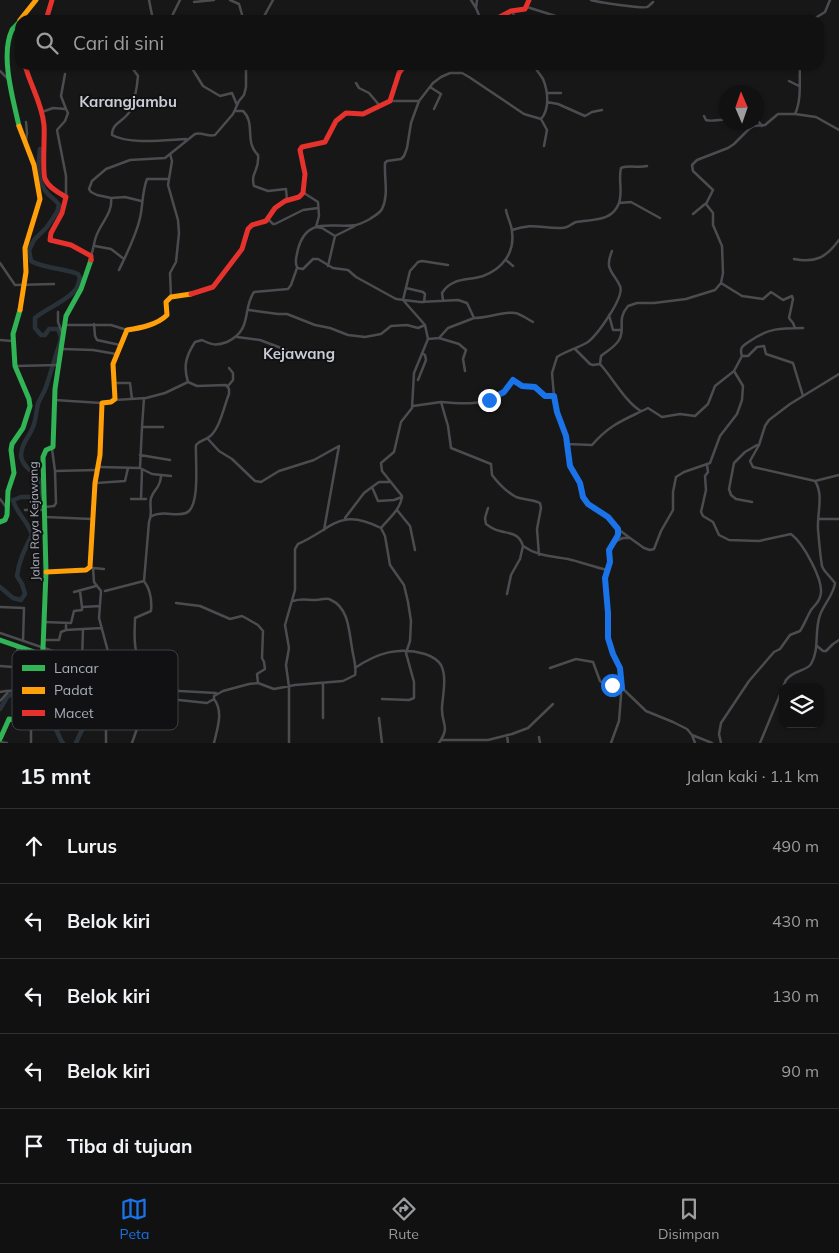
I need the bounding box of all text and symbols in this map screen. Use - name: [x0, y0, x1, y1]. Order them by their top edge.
- search box: [15, 15, 824, 70]
- icon: search: [33, 29, 61, 57]
- text: Cari di sini: [73, 31, 164, 55]
- north arrow: [719, 85, 764, 130]
- district label: Karangjambu: [79, 92, 177, 111]
- district label: Kejawang: [263, 344, 335, 363]
- route end: [478, 389, 501, 412]
- street label: Jalan Raya Kejawang: [25, 461, 43, 581]
- legend: [12, 650, 178, 730]
- text: Lancar: [54, 659, 100, 677]
- route start: [601, 674, 624, 697]
- text: Padat: [54, 681, 93, 699]
- map controls: [779, 683, 824, 728]
- button: layers: [779, 683, 824, 728]
- text: Macet: [54, 704, 94, 722]
- text: 15 mnt: [20, 763, 90, 789]
- text: Jalan kaki · 1.1 km: [686, 766, 819, 786]
- icon: ahead: [20, 832, 48, 860]
- text: Lurus: [67, 834, 117, 858]
- text: 490 m: [772, 836, 819, 856]
- icon: left: [20, 907, 48, 935]
- text: Belok kiri: [67, 909, 150, 933]
- text: 430 m: [772, 911, 819, 931]
- icon: left: [20, 982, 48, 1010]
- text: Belok kiri: [67, 984, 150, 1008]
- text: 130 m: [772, 986, 819, 1006]
- icon: left: [20, 1057, 48, 1085]
- text: Belok kiri: [67, 1059, 150, 1083]
- text: 90 m: [782, 1061, 819, 1081]
- icon: arrive: [20, 1132, 48, 1160]
- text: Tiba di tujuan: [67, 1134, 192, 1158]
- tab: Peta: [120, 1195, 149, 1243]
- tab: Rute: [389, 1195, 419, 1243]
- tab: Disimpan: [658, 1195, 719, 1243]

